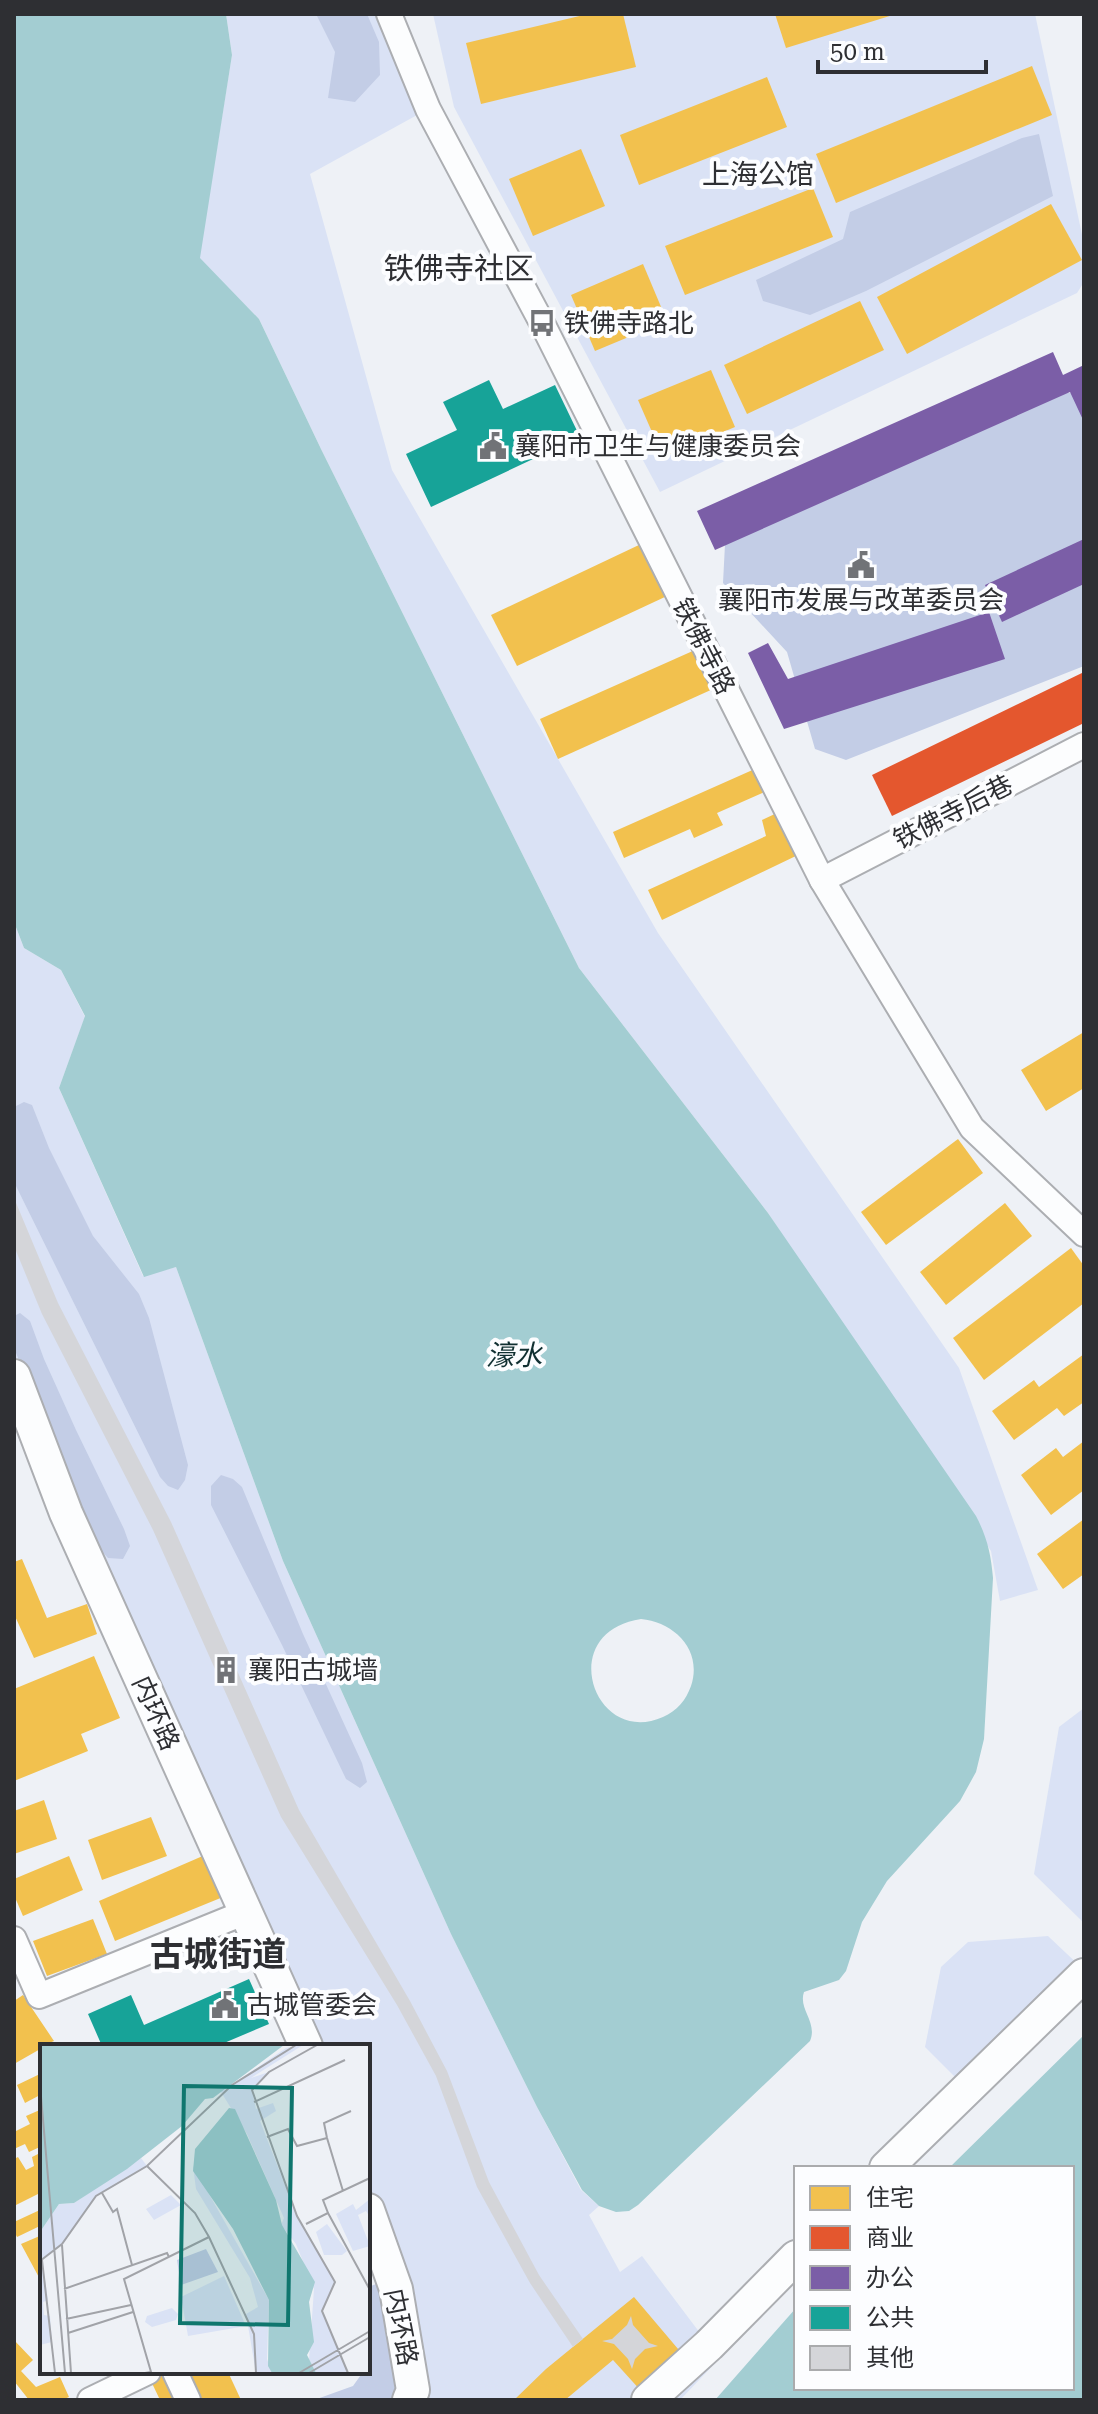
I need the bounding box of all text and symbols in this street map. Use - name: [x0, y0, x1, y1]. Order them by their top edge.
- scale bar: [818, 24, 986, 74]
- text: 50 m: [830, 38, 885, 66]
- district label: 上海公馆: [702, 158, 814, 191]
- district label: 铁佛寺社区: [384, 251, 534, 286]
- bus stop icon: 铁佛寺路北: [527, 308, 557, 338]
- place label: 铁佛寺路北: [564, 308, 694, 338]
- public building icon: 襄阳市卫生与健康委员会: [478, 431, 508, 461]
- place label: 襄阳市卫生与健康委员会: [515, 431, 801, 461]
- public building icon: 襄阳市发展与改革委员会: [846, 550, 876, 580]
- place label: 襄阳市发展与改革委员会: [718, 585, 1004, 615]
- street label: 铁佛寺路: [667, 593, 741, 699]
- street label: 铁佛寺后巷: [888, 769, 1018, 855]
- water label: 濠水: [486, 1339, 544, 1372]
- building icon: 襄阳古城墙: [211, 1655, 241, 1685]
- place label: 襄阳古城墙: [248, 1655, 378, 1685]
- street label: 内环路: [126, 1671, 186, 1755]
- district label: 古城街道: [150, 1934, 286, 1974]
- public building icon: 古城管委会: [210, 1990, 240, 2020]
- place label: 古城管委会: [247, 1990, 377, 2020]
- inset map: [40, 2044, 370, 2374]
- legend: [794, 2166, 1074, 2390]
- text: 住宅: [866, 2184, 914, 2212]
- text: 商业: [866, 2224, 914, 2252]
- text: 办公: [866, 2264, 914, 2292]
- street label: 内环路: [379, 2286, 423, 2368]
- text: 公共: [866, 2304, 914, 2332]
- text: 其他: [866, 2344, 914, 2372]

